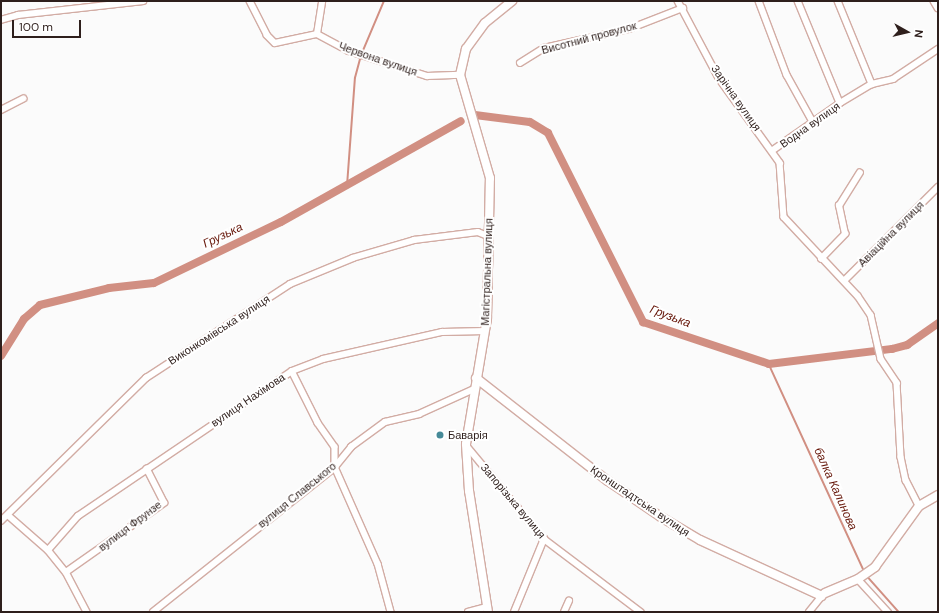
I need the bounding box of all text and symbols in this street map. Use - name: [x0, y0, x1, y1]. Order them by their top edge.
- scale bar: [14, 12, 83, 38]
- north arrow: [887, 12, 927, 52]
- text: 100 m: [19, 19, 53, 35]
- street label: Висотний провулок: [540, 19, 638, 57]
- text: N: [911, 29, 926, 39]
- street label: Червона вулиця: [337, 39, 419, 79]
- street label: Зарічна вулиця: [708, 62, 764, 134]
- street label: Водна вулиця: [777, 99, 843, 151]
- street label: Авіаційна вулиця: [855, 198, 927, 270]
- street label: Магістральна вулиця: [479, 218, 495, 326]
- water label: Грузька: [201, 220, 245, 252]
- street label: Виконкомівська вулиця: [166, 292, 272, 368]
- water label: Грузька: [648, 303, 692, 331]
- street label: вулиця Нахімова: [209, 370, 287, 430]
- place label: Баварія: [448, 428, 488, 442]
- marker: Баварія: [435, 430, 445, 440]
- water label: балка Калинова: [810, 446, 860, 532]
- street label: вулиця Славського: [255, 459, 339, 531]
- street label: Запорізька вулиця: [478, 461, 548, 541]
- street label: Кронштадтська вулиця: [588, 463, 692, 539]
- street label: вулиця Фрунзе: [96, 498, 164, 554]

